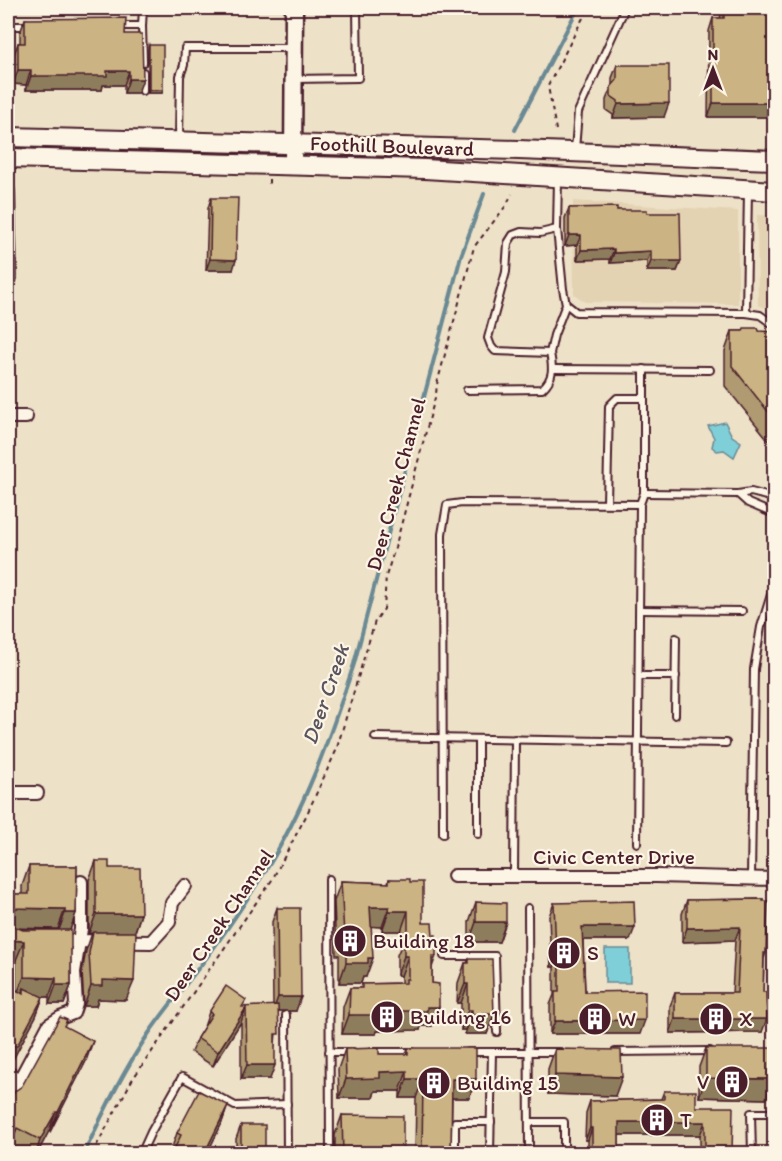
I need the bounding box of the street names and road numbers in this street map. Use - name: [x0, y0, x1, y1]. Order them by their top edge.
- street label: Foothill Boulevard: [310, 130, 474, 161]
- street label: Deer Creek Channel: [360, 394, 431, 573]
- street label: Deer Creek Channel: [158, 844, 279, 1006]
- street label: Civic Center Drive: [533, 844, 695, 869]

